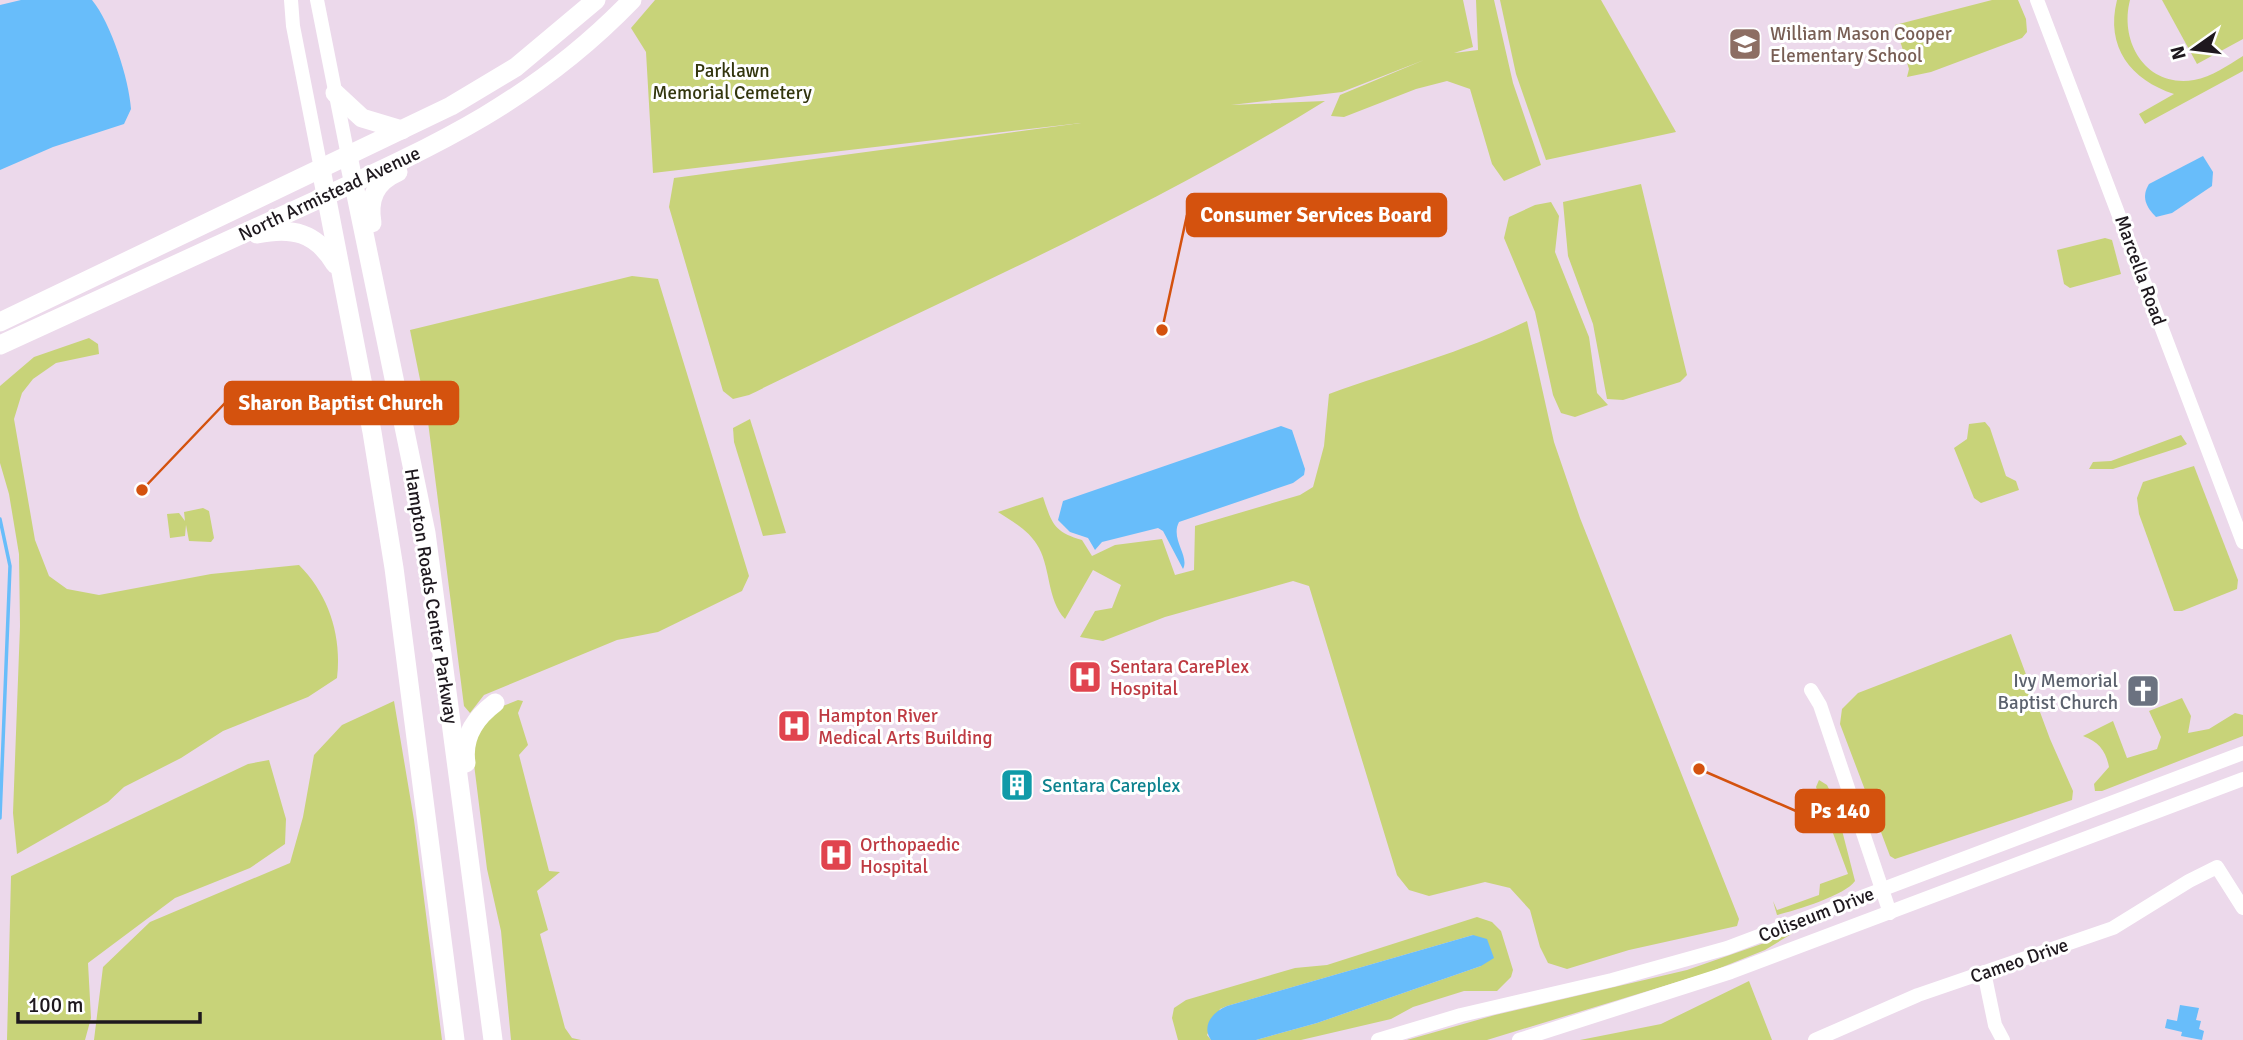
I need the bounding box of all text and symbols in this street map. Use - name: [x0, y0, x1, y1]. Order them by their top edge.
- north arrow: [2159, 14, 2229, 84]
- place label: William Mason Cooper Elementary School: [1770, 22, 1952, 68]
- school or university icon: William Mason Cooper Elementary School: [1726, 25, 1764, 63]
- text: N: [2165, 44, 2192, 62]
- park label: Parklawn Memorial Cemetery: [652, 59, 812, 105]
- street label: North Armistead Avenue: [235, 141, 424, 247]
- callout: Consumer Services Board: [1187, 194, 1446, 236]
- text: Consumer Services Board: [1200, 202, 1432, 228]
- street label: Marcella Road: [2109, 212, 2171, 329]
- callout: Sharon Baptist Church: [225, 382, 458, 424]
- text: Sharon Baptist Church: [238, 390, 444, 416]
- street label: Hampton Roads Center Parkway: [399, 467, 463, 726]
- place label: Sentara CarePlex Hospital: [1110, 655, 1249, 701]
- hospital icon: Sentara CarePlex Hospital: [1066, 658, 1104, 696]
- place label: Ivy Memorial Baptist Church: [1998, 669, 2118, 715]
- church icon: Ivy Memorial Baptist Church: [2124, 672, 2162, 710]
- place label: Hampton River Medical Arts Building: [818, 704, 992, 750]
- hospital icon: Hampton River Medical Arts Building: [775, 707, 813, 745]
- building icon: Sentara Careplex: [998, 766, 1036, 804]
- place label: Sentara Careplex: [1042, 774, 1180, 798]
- callout: Ps 140: [1796, 790, 1884, 832]
- text: Ps 140: [1810, 798, 1870, 824]
- place label: Orthopaedic Hospital: [860, 833, 960, 879]
- hospital icon: Orthopaedic Hospital: [817, 836, 855, 874]
- street label: Coliseum Drive: [1755, 882, 1878, 948]
- street label: Cameo Drive: [1967, 933, 2072, 989]
- scale bar: [18, 981, 200, 1025]
- text: 100 m: [28, 992, 83, 1018]

